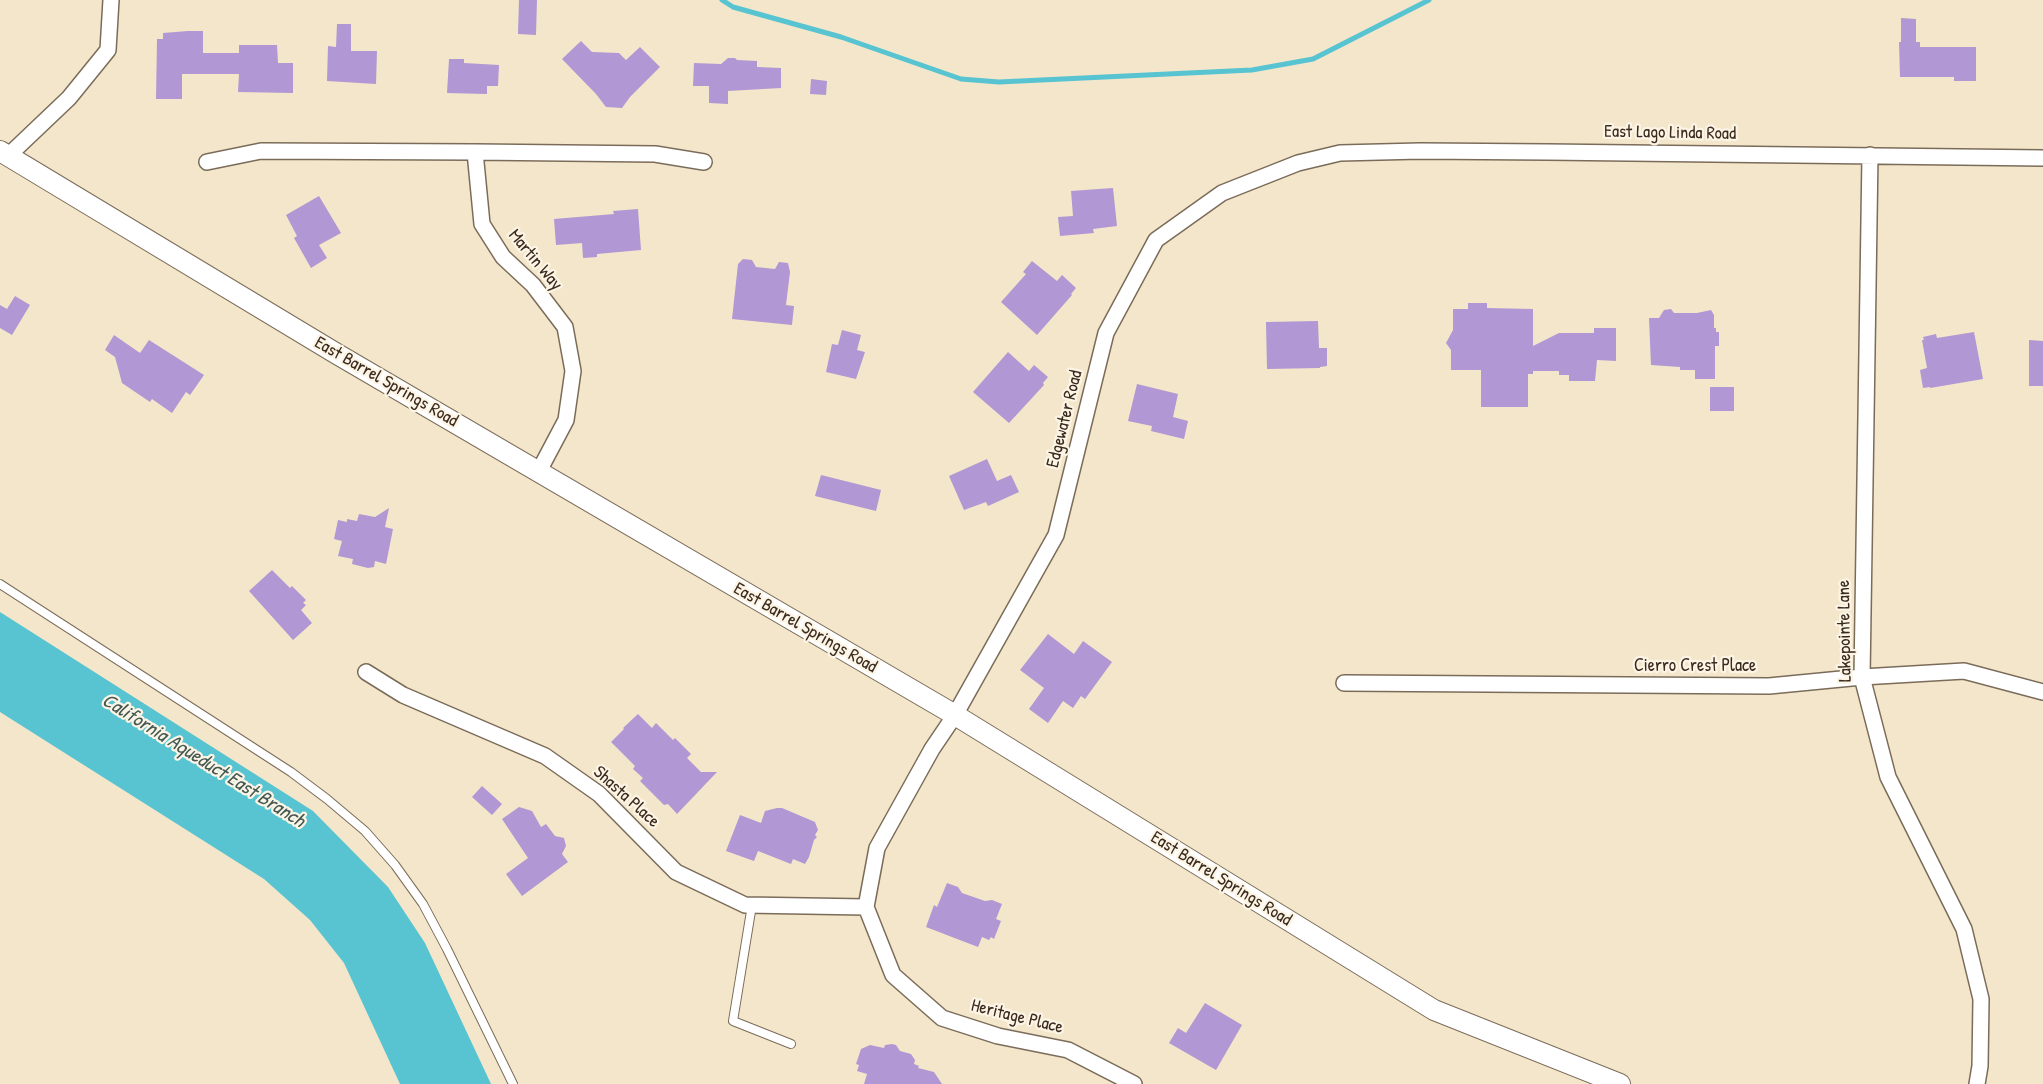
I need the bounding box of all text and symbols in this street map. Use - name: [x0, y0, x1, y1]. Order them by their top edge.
- street label: East Lago Linda Road: [1604, 121, 1736, 145]
- street label: Martin Way: [503, 225, 567, 295]
- street label: East Barrel Springs Road: [310, 332, 462, 432]
- street label: Edgewater Road: [1042, 368, 1088, 470]
- street label: East Barrel Springs Road: [729, 578, 881, 678]
- street label: Lakepointe Lane: [1833, 580, 1857, 682]
- street label: Cierro Crest Place: [1634, 655, 1756, 677]
- water label: California Aqueduct East Branch: [97, 689, 309, 833]
- street label: Shasta Place: [588, 762, 664, 832]
- street label: East Barrel Springs Road: [1147, 827, 1295, 931]
- street label: Heritage Place: [969, 995, 1065, 1039]

